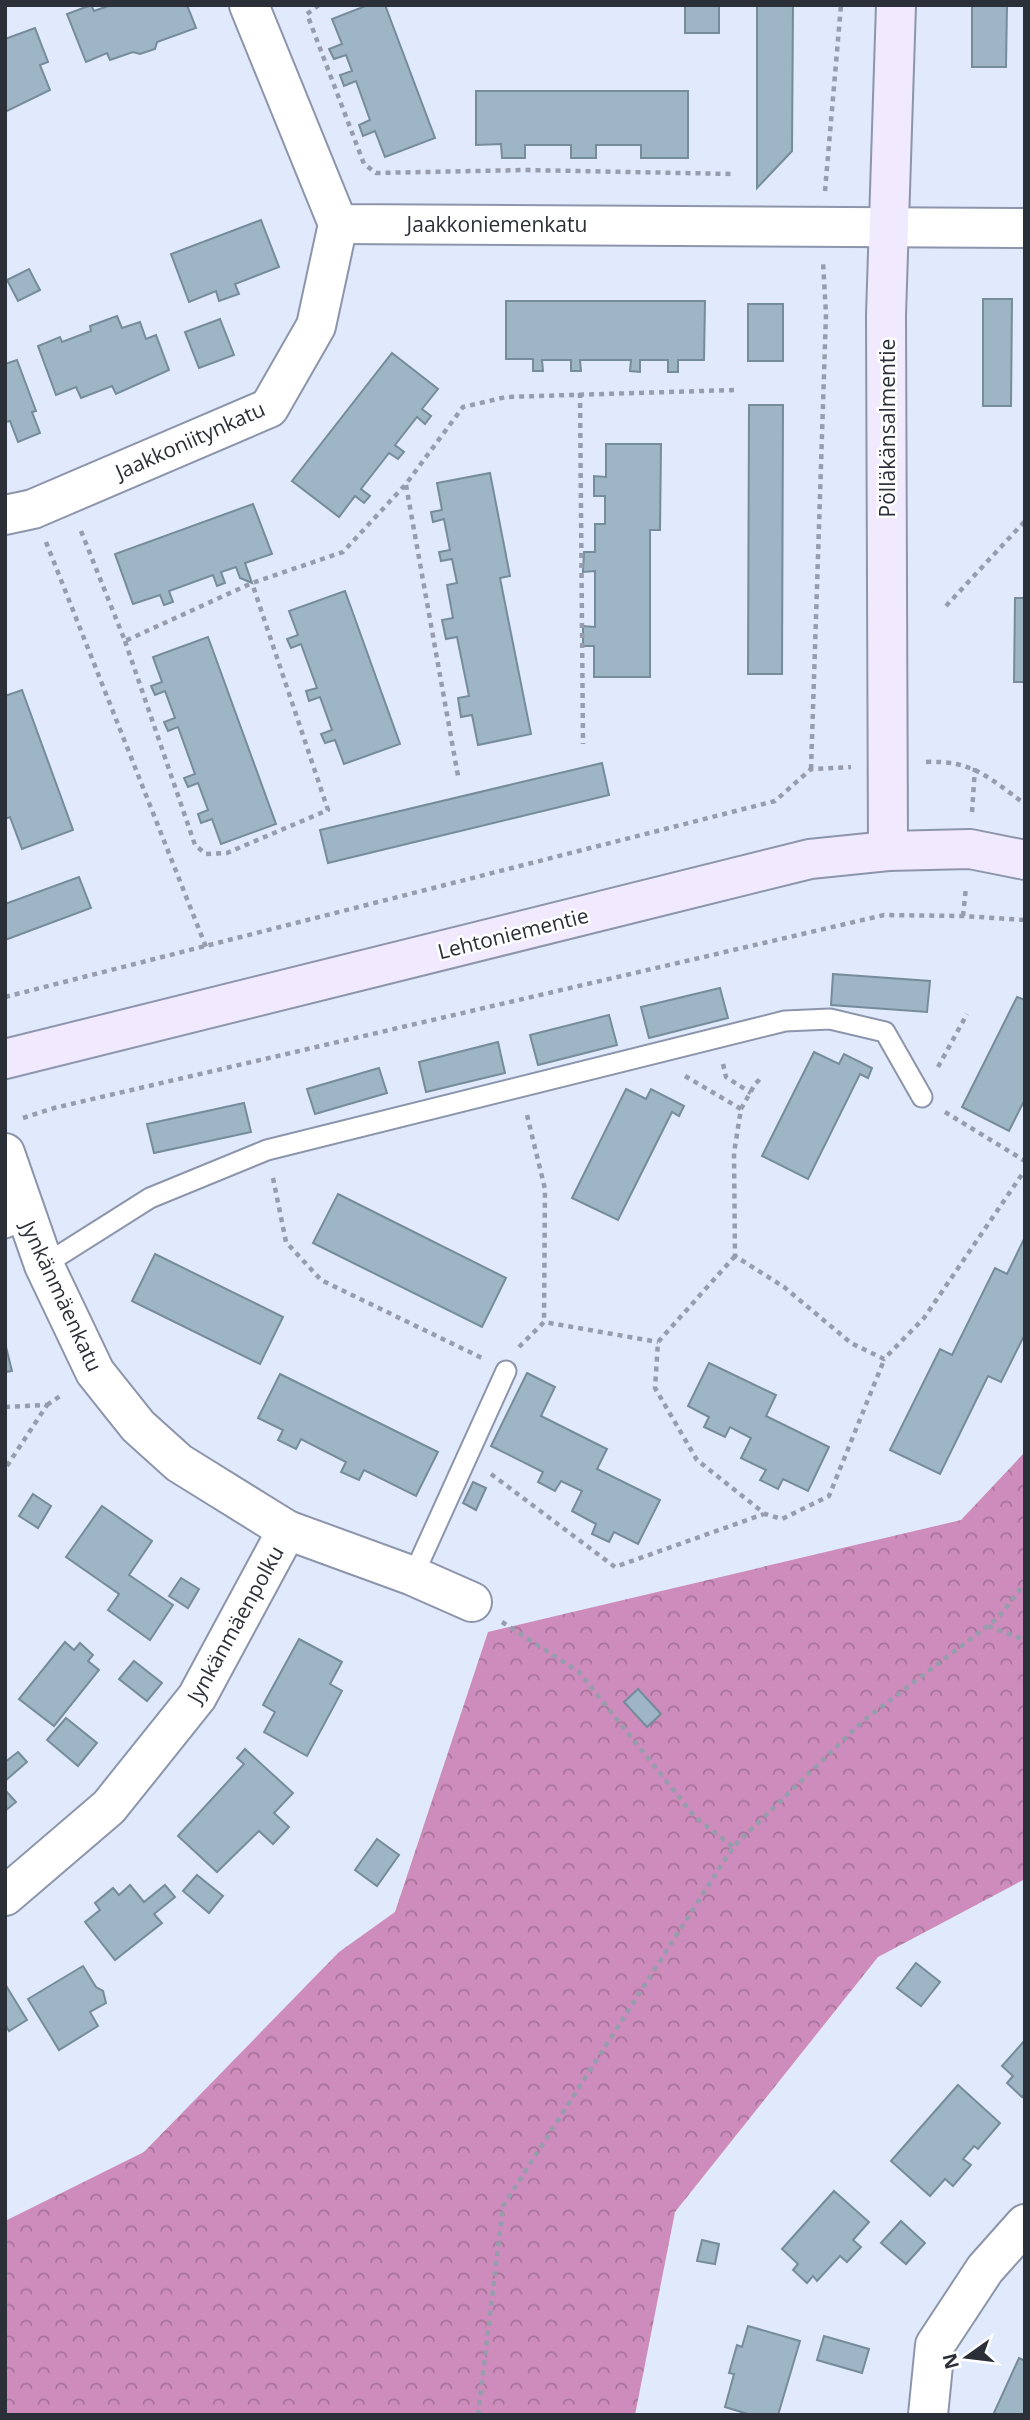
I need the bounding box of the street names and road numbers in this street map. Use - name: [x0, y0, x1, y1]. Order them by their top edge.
- street label: Jaakkoniemenkatu: [405, 210, 587, 238]
- street label: Pölläkänsalmentie: [873, 339, 901, 517]
- street label: Jaakkoniitynkatu: [109, 394, 269, 486]
- street label: Lehtoniementie: [435, 901, 591, 965]
- street label: Jynkänmäenkatu: [14, 1214, 109, 1376]
- street label: Jynkänmäenpolku: [179, 1541, 290, 1709]

